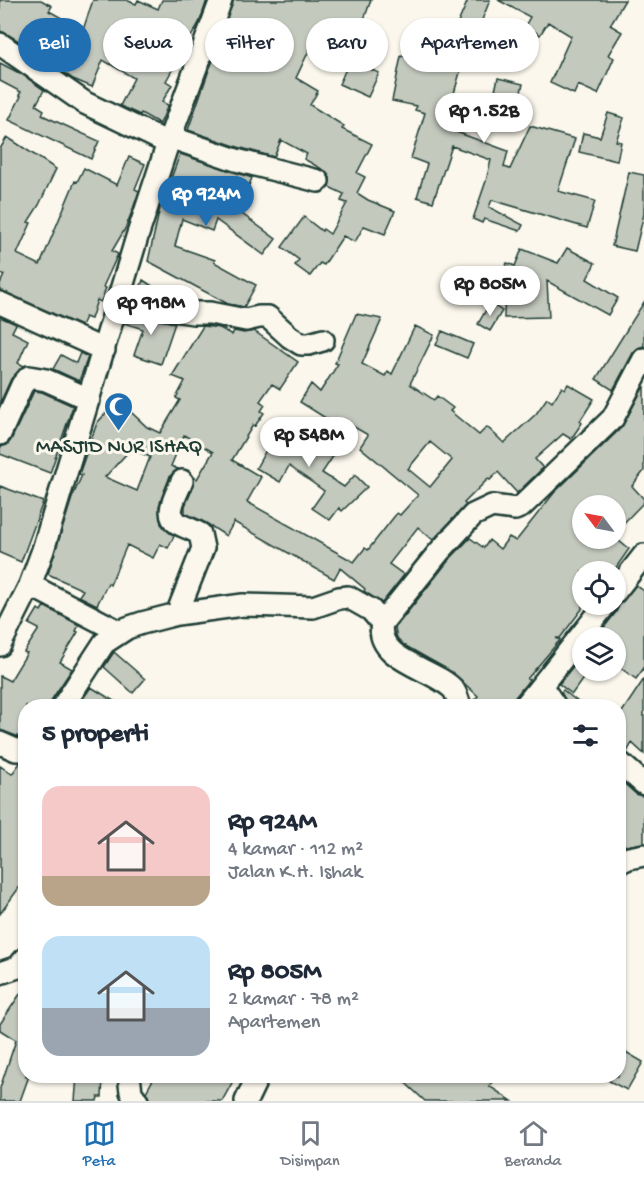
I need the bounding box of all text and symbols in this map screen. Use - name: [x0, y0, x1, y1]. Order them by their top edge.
- chip: Beli: [18, 18, 91, 72]
- chip: Sewa: [103, 18, 193, 72]
- chip: Filter: [205, 18, 294, 72]
- chip: Baru: [306, 18, 388, 72]
- chip: Apartemen: [400, 18, 539, 72]
- pin: Rp 1.52B: [422, 93, 546, 144]
- text: Rp 1.52B: [449, 101, 519, 124]
- pin: Rp 924M: [151, 176, 261, 227]
- text: Rp 924M: [172, 184, 240, 207]
- pin: Rp 805M: [435, 266, 545, 317]
- text: Rp 805M: [454, 274, 526, 297]
- pin: Rp 918M: [96, 285, 206, 336]
- text: Rp 918M: [117, 293, 185, 316]
- mosque icon: MASJID NUR ISHAQ: [103, 390, 135, 432]
- pin: Rp 548M: [254, 417, 364, 468]
- text: Rp 548M: [274, 425, 344, 448]
- place label: MASJID NUR ISHAQ: [36, 436, 202, 461]
- north arrow: [572, 495, 626, 549]
- map controls: [572, 495, 626, 681]
- button: locate: [572, 561, 626, 615]
- button: layers: [572, 627, 626, 681]
- icon: filters: [569, 719, 602, 752]
- text: 5 properti: [42, 720, 149, 751]
- text: Rp 924M: [228, 808, 317, 839]
- icon: home: [90, 810, 162, 882]
- text: 4 kamar · 112 m²: [228, 839, 363, 862]
- text: Jalan K.H. Ishak: [228, 862, 362, 885]
- text: Rp 805M: [228, 958, 321, 989]
- icon: home: [90, 960, 162, 1032]
- text: 2 kamar · 78 m²: [228, 989, 359, 1012]
- text: Apartemen: [228, 1012, 320, 1035]
- tab: Peta: [83, 1117, 116, 1172]
- tab: Disimpan: [281, 1117, 340, 1172]
- tab: Beranda: [505, 1117, 561, 1172]

